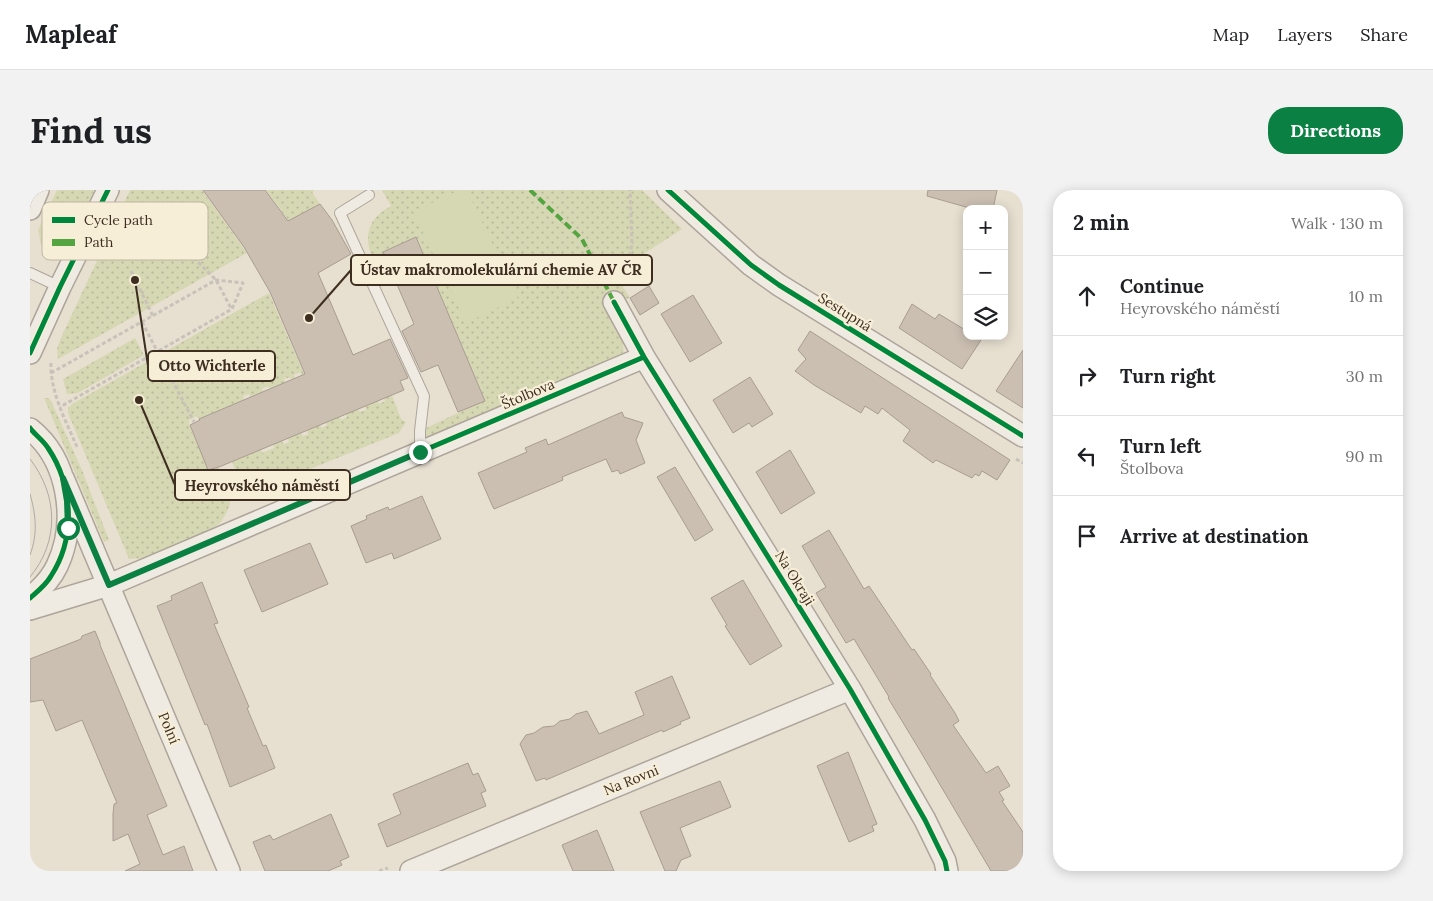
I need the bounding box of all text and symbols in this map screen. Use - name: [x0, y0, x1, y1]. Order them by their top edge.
- text: Mapleaf: [25, 19, 117, 50]
- text: Map: [1213, 23, 1249, 46]
- text: Layers: [1277, 23, 1332, 46]
- text: Share: [1360, 23, 1408, 46]
- button: Directions: [1268, 107, 1403, 154]
- text: Find us: [30, 108, 152, 153]
- legend: [42, 202, 208, 260]
- map controls: [963, 205, 1008, 340]
- button: +: [963, 205, 1008, 250]
- text: 2 min: [1073, 209, 1129, 236]
- text: Cycle path: [84, 211, 153, 229]
- text: Walk · 130 m: [1291, 213, 1383, 233]
- text: Path: [84, 233, 113, 251]
- button: −: [963, 250, 1008, 295]
- callout: Ústav makromolekulární chemie AV ČR: [351, 255, 652, 285]
- text: Ústav makromolekulární chemie AV ČR: [360, 259, 642, 279]
- text: Continue: [1120, 274, 1204, 298]
- icon: ahead: [1073, 282, 1101, 310]
- text: 10 m: [1349, 286, 1383, 306]
- street label: Sestupná: [815, 289, 875, 335]
- button: layers: [963, 295, 1008, 340]
- text: Heyrovského náměstí: [1120, 298, 1280, 318]
- callout: Otto Wichterle: [148, 351, 275, 381]
- text: Otto Wichterle: [158, 356, 266, 375]
- icon: right: [1073, 362, 1101, 390]
- text: Turn right: [1120, 364, 1216, 388]
- text: 30 m: [1346, 366, 1383, 386]
- street label: Štolbova: [499, 375, 557, 413]
- text: Turn left: [1120, 434, 1201, 458]
- route end: [409, 441, 432, 464]
- icon: left: [1073, 442, 1101, 470]
- text: 90 m: [1345, 446, 1383, 466]
- text: Štolbova: [1120, 458, 1184, 478]
- callout: Heyrovského náměstí: [175, 470, 350, 500]
- text: Heyrovského náměstí: [185, 476, 340, 495]
- route start: [57, 517, 80, 540]
- icon: arrive: [1073, 522, 1101, 550]
- text: Arrive at destination: [1120, 524, 1309, 548]
- street label: Na Okraji: [771, 547, 819, 609]
- street label: Polní: [154, 709, 184, 747]
- street label: Na Rovni: [601, 761, 661, 799]

